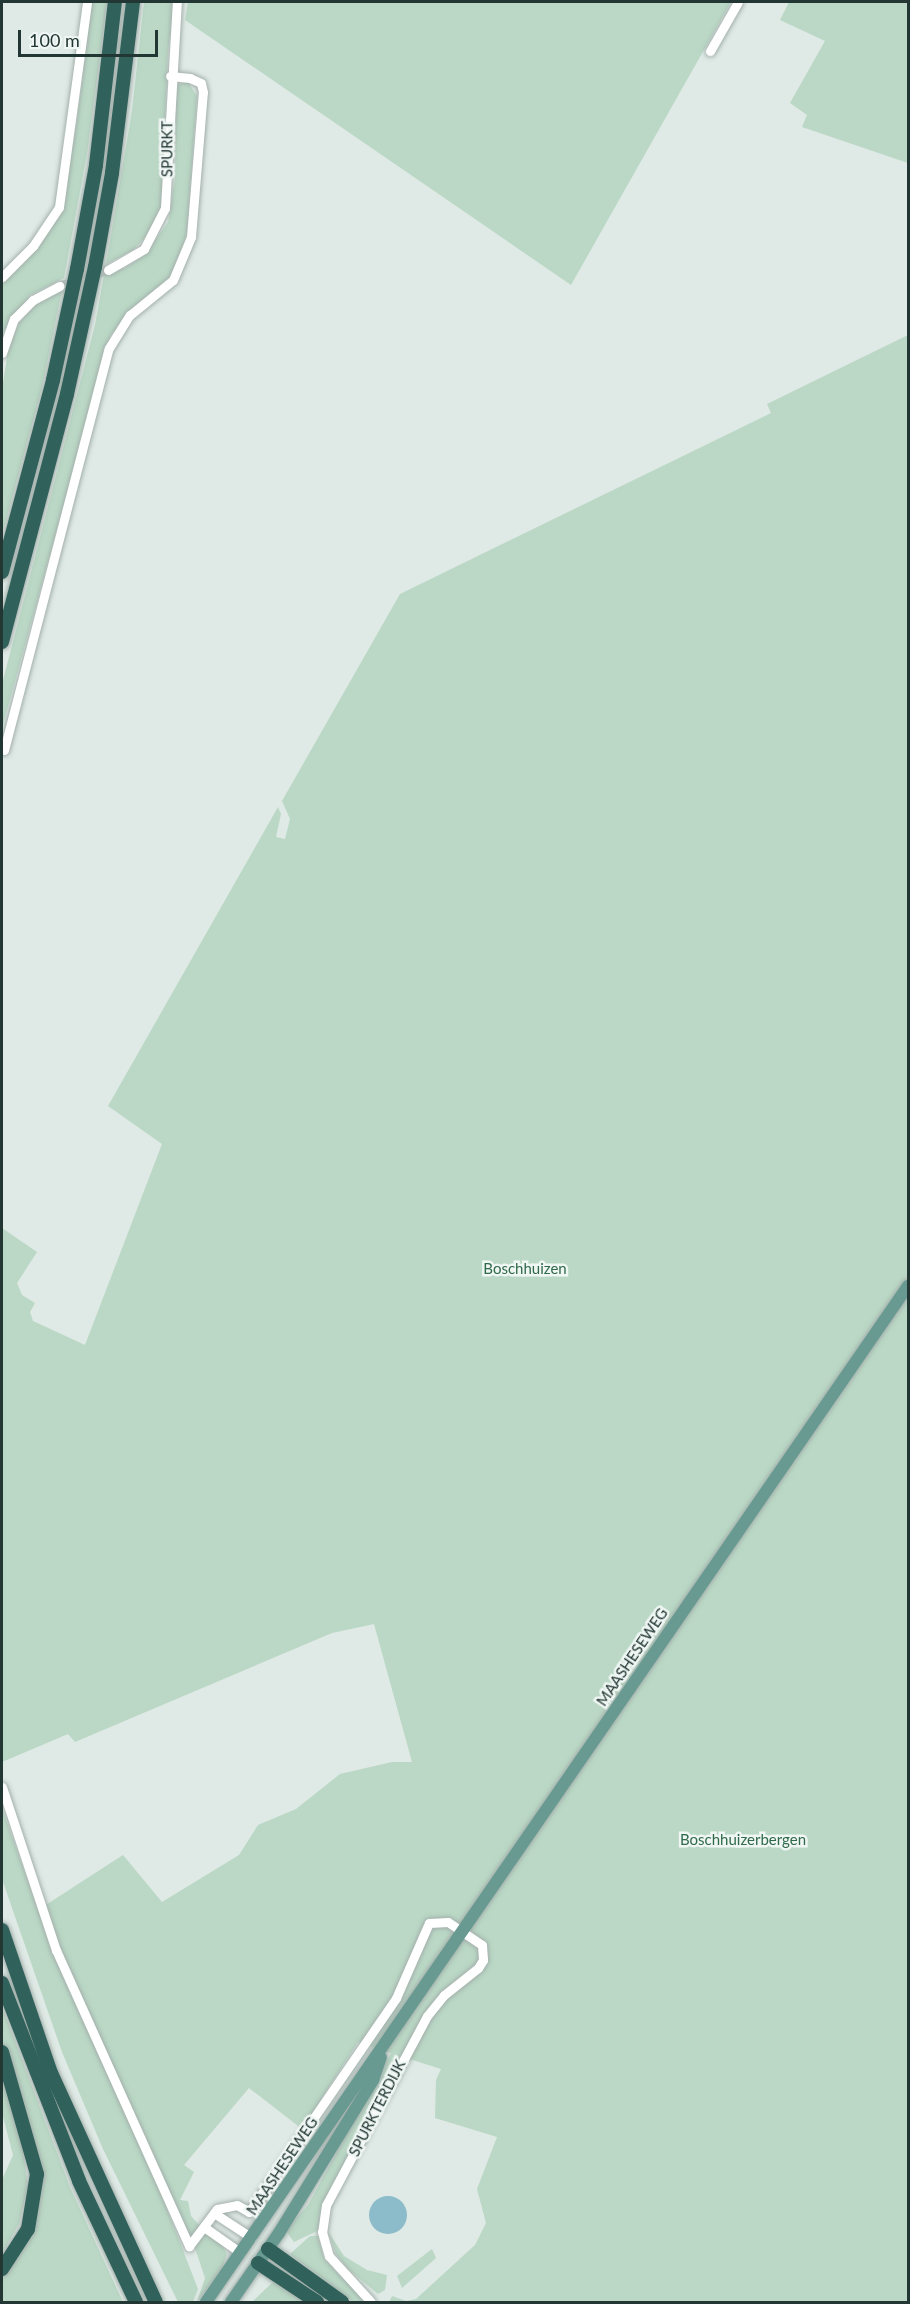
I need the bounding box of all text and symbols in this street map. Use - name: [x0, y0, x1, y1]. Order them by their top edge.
- scale bar: [21, 18, 160, 56]
- text: 100 m: [29, 29, 80, 51]
- street label: SPURKT: [158, 121, 176, 177]
- park label: Boschhuizen: [483, 1260, 567, 1278]
- street label: MAASHESEWEG: [593, 1605, 671, 1709]
- park label: Boschhuizerbergen: [680, 1831, 806, 1849]
- street label: SPURKTERDIJK: [345, 2057, 409, 2159]
- street label: MAASHESEWEG: [243, 2114, 321, 2218]

